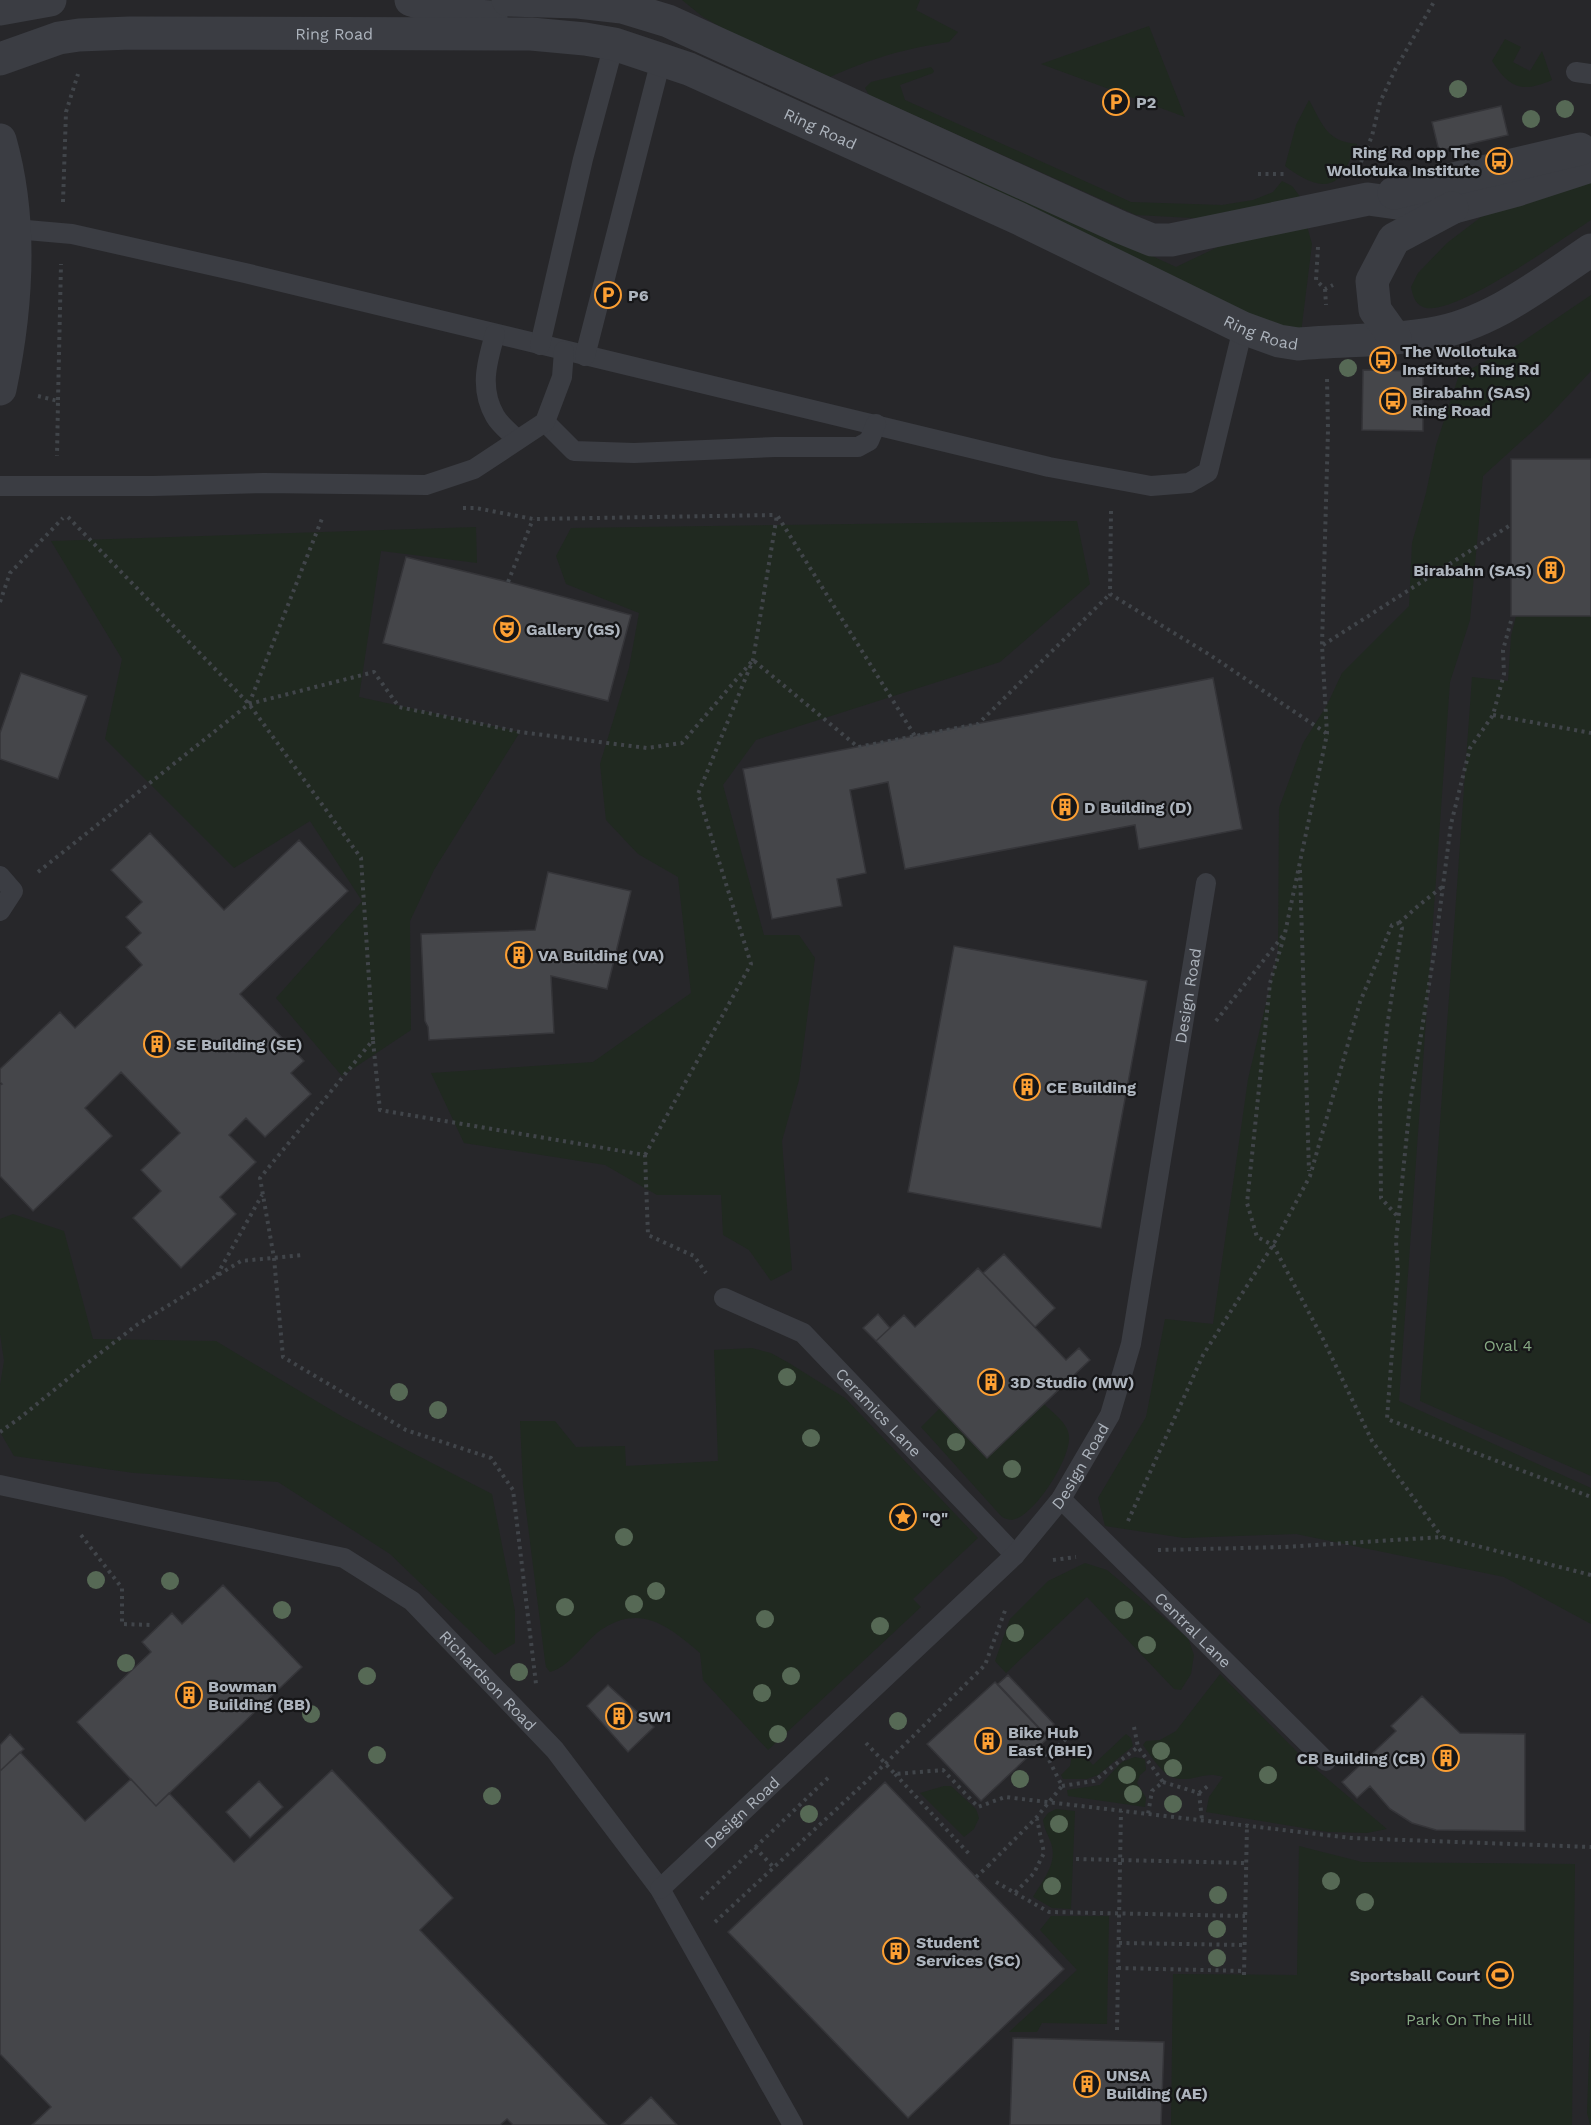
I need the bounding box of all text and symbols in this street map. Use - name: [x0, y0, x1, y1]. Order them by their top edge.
- street label: Ring Road: [295, 24, 373, 43]
- parking icon: P2: [1101, 87, 1131, 117]
- place label: P2: [1136, 93, 1156, 112]
- street label: Ring Road: [781, 104, 860, 153]
- place label: Ring Rd opp The Wollotuka Institute: [1327, 143, 1480, 180]
- bus stop icon: Ring Rd opp The Wollotuka Institute: [1484, 146, 1514, 176]
- parking icon: P6: [593, 280, 623, 310]
- place label: P6: [628, 286, 649, 305]
- street label: Ring Road: [1221, 311, 1300, 353]
- place label: The Wollotuka Institute, Ring Rd: [1402, 342, 1540, 379]
- bus stop icon: The Wollotuka Institute, Ring Rd: [1368, 345, 1398, 375]
- place label: Birabahn (SAS) Ring Road: [1412, 383, 1531, 420]
- bus stop icon: Birabahn (SAS) Ring Road: [1378, 386, 1408, 416]
- building icon: Birabahn (SAS): [1536, 555, 1566, 585]
- place label: Birabahn (SAS): [1413, 561, 1532, 580]
- theatre icon: Gallery (GS): [492, 614, 522, 644]
- place label: Gallery (GS): [526, 620, 621, 639]
- building icon: D Building (D): [1050, 792, 1080, 822]
- place label: D Building (D): [1084, 798, 1193, 817]
- building icon: VA Building (VA): [504, 940, 534, 970]
- place label: VA Building (VA): [538, 946, 665, 965]
- street label: Design Road: [1171, 947, 1205, 1045]
- building icon: SE Building (SE): [142, 1029, 172, 1059]
- place label: SE Building (SE): [176, 1035, 303, 1054]
- building icon: CE Building: [1012, 1072, 1042, 1102]
- place label: CE Building: [1046, 1078, 1136, 1097]
- park label: Oval 4: [1484, 1336, 1533, 1355]
- street label: Ceramics Lane: [832, 1364, 926, 1461]
- building icon: 3D Studio (MW): [976, 1367, 1006, 1397]
- place label: 3D Studio (MW): [1010, 1373, 1135, 1392]
- street label: Design Road: [1047, 1420, 1113, 1513]
- place icon: "Q": [888, 1502, 918, 1532]
- place label: "Q": [922, 1508, 948, 1527]
- street label: Central Lane: [1151, 1588, 1235, 1672]
- street label: Richardson Road: [436, 1626, 541, 1734]
- place label: Bowman Building (BB): [208, 1677, 311, 1714]
- building icon: Bowman Building (BB): [174, 1680, 204, 1710]
- building icon: SW1: [604, 1701, 634, 1731]
- place label: SW1: [638, 1707, 671, 1726]
- place label: Bike Hub East (BHE): [1008, 1723, 1093, 1760]
- building icon: Bike Hub East (BHE): [973, 1726, 1003, 1756]
- building icon: CB Building (CB): [1431, 1743, 1461, 1773]
- place label: CB Building (CB): [1297, 1749, 1426, 1768]
- street label: Design Road: [700, 1772, 783, 1852]
- place label: Student Services (SC): [916, 1933, 1021, 1970]
- building icon: Student Services (SC): [881, 1936, 911, 1966]
- sports icon: Sportsball Court: [1485, 1960, 1515, 1990]
- place label: Sportsball Court: [1350, 1966, 1480, 1985]
- park label: Park On The Hill: [1406, 2010, 1532, 2029]
- place label: UNSA Building (AE): [1106, 2066, 1208, 2103]
- building icon: UNSA Building (AE): [1072, 2069, 1102, 2099]

